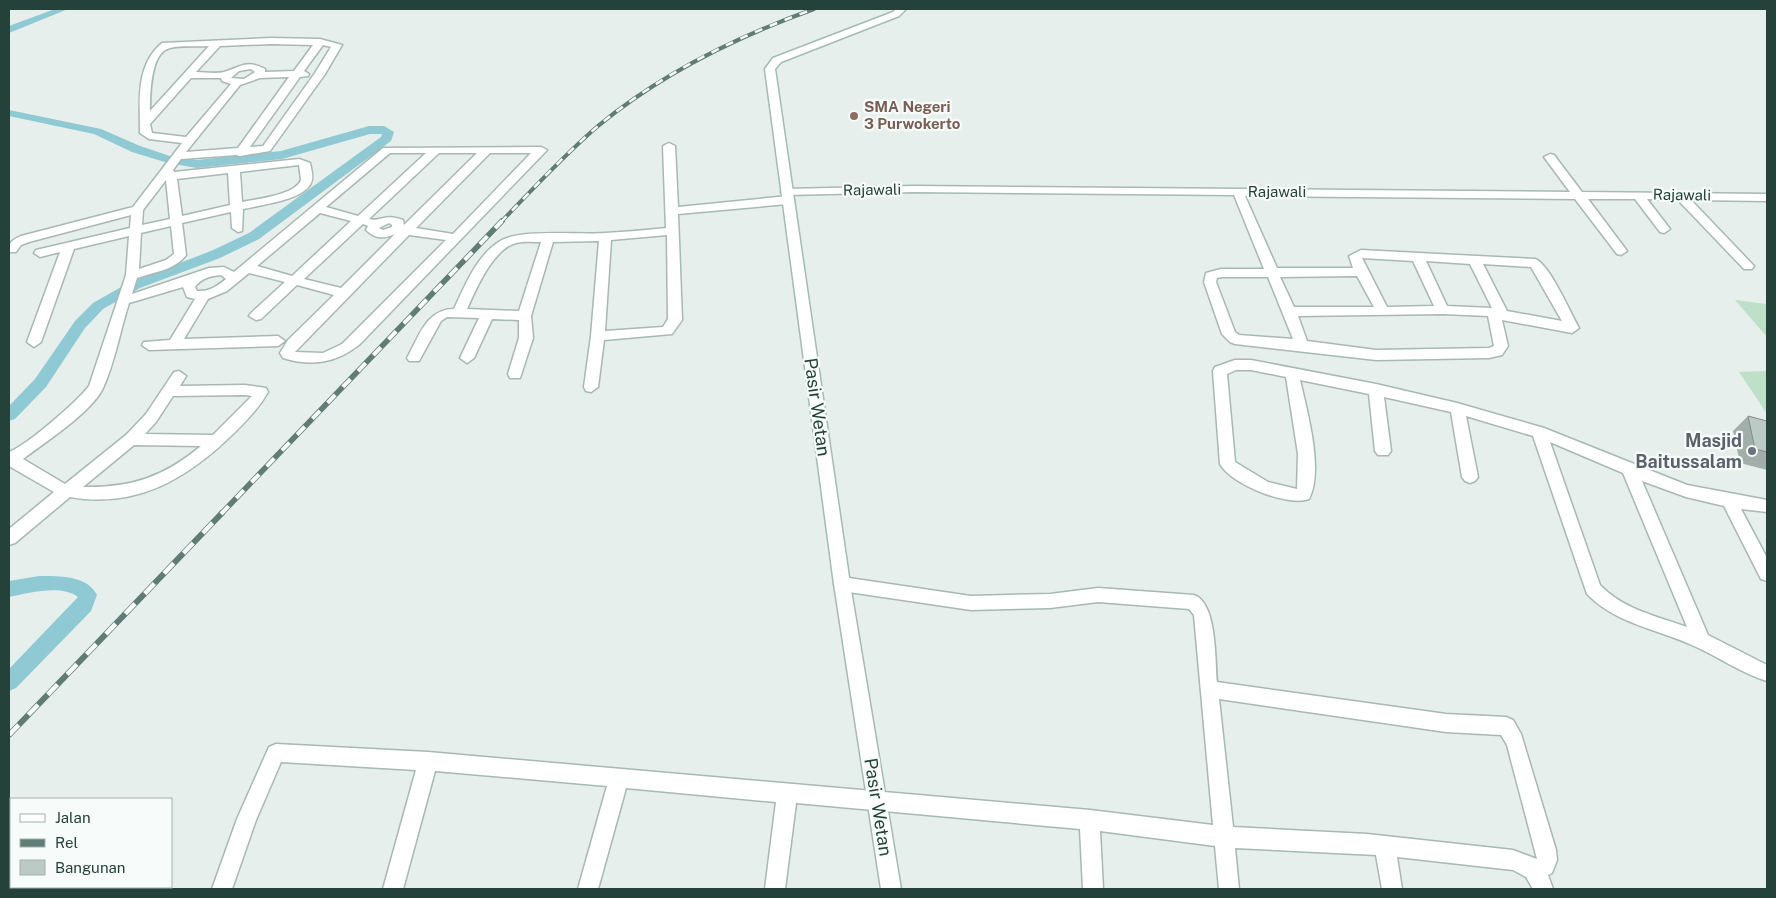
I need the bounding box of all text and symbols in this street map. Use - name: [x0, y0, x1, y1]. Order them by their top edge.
- place label: SMA Negeri 3 Purwokerto: [864, 98, 961, 132]
- marker: SMA Negeri 3 Purwokerto: [848, 110, 860, 122]
- street label: Rajawali: [843, 180, 901, 199]
- street label: Rajawali: [1248, 183, 1306, 200]
- street label: Rajawali: [1653, 185, 1711, 204]
- street label: Pasir Wetan: [800, 356, 835, 458]
- place label: Masjid Baitussalam: [1635, 430, 1742, 472]
- marker: Masjid Baitussalam: [1746, 445, 1758, 457]
- street label: Pasir Wetan: [860, 756, 897, 858]
- legend: [10, 798, 172, 888]
- text: Jalan: [55, 809, 91, 826]
- text: Rel: [55, 834, 78, 851]
- text: Bangunan: [55, 859, 126, 876]

